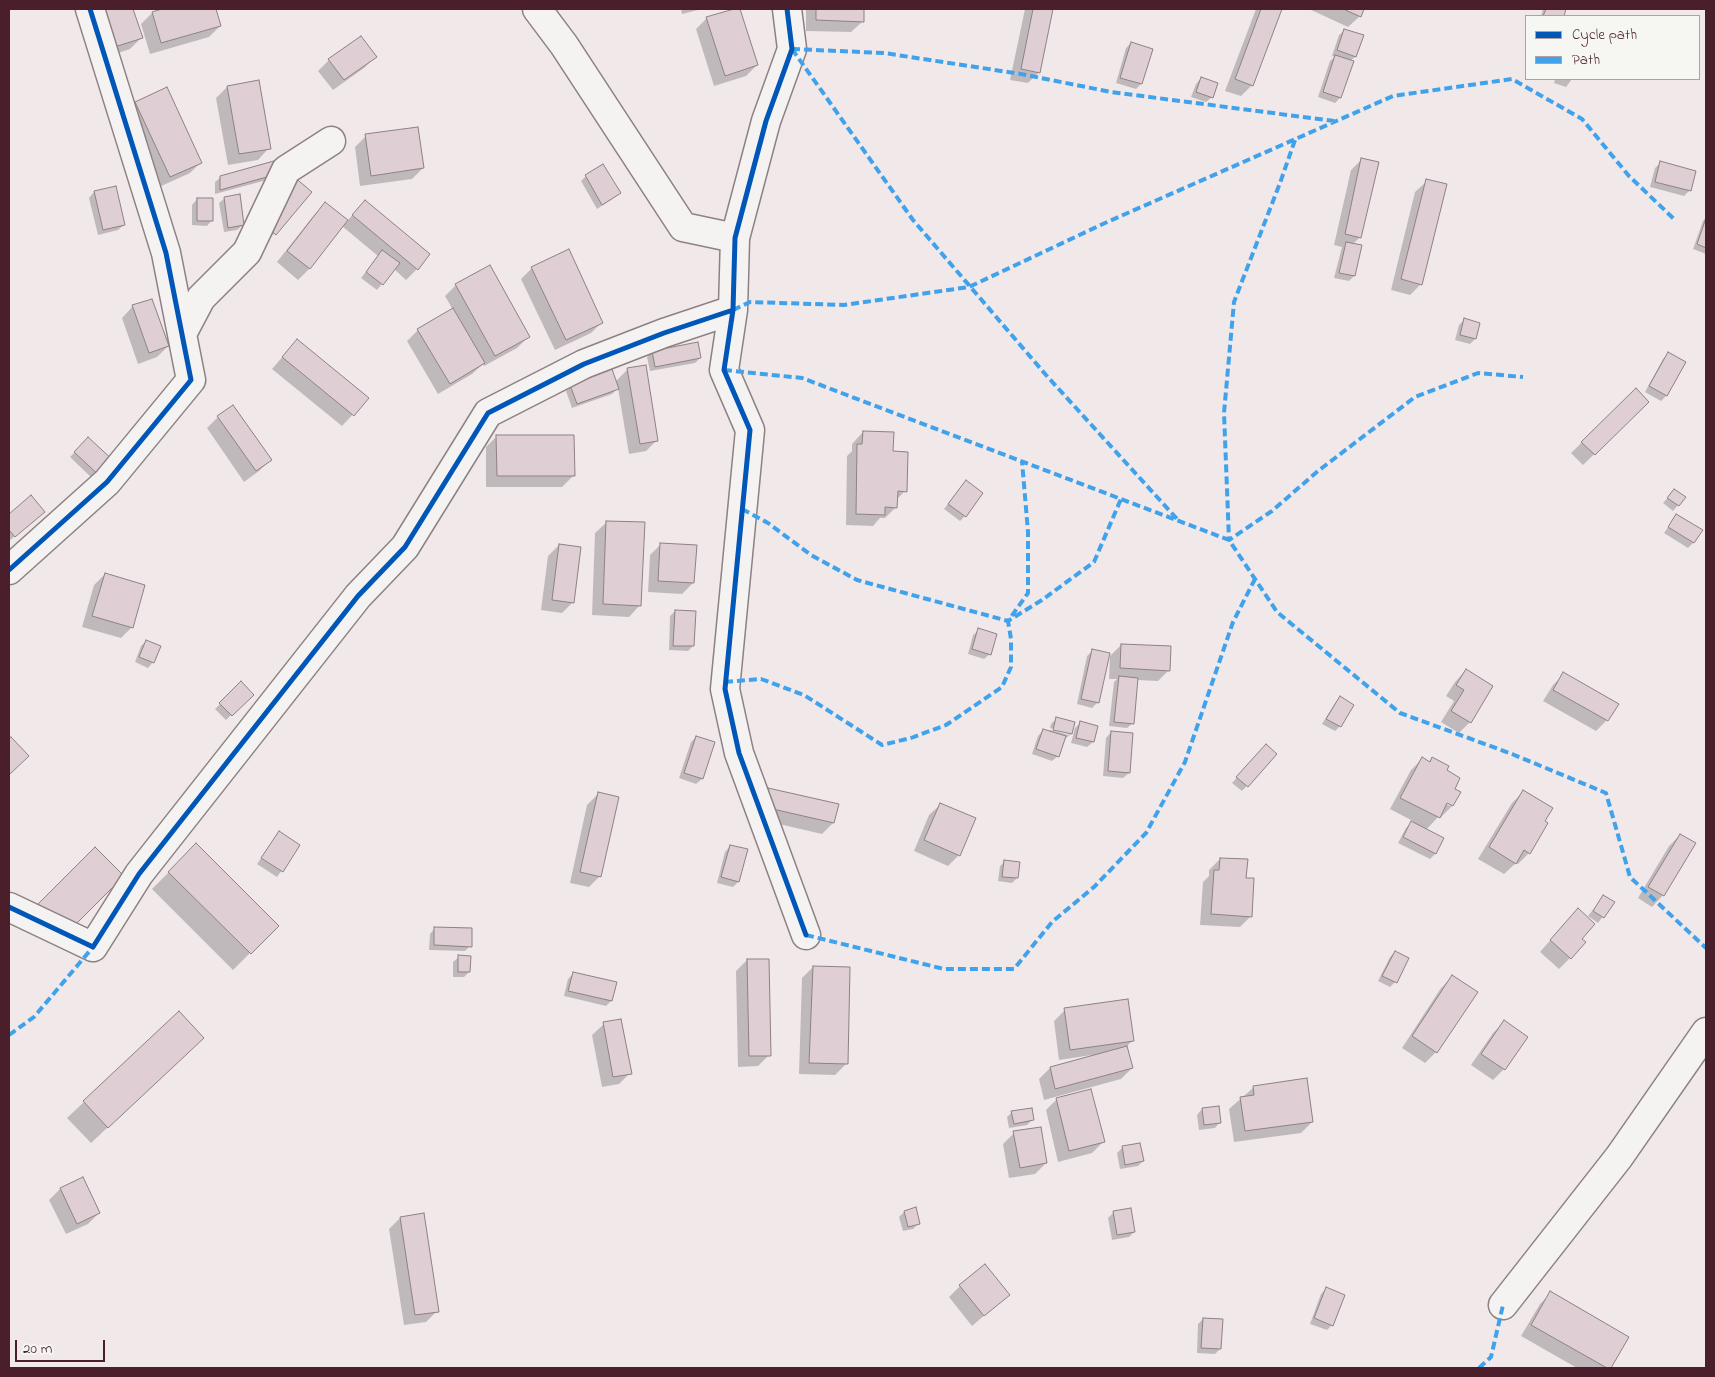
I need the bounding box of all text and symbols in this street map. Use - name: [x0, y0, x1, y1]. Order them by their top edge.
- legend: [1525, 15, 1700, 80]
- text: Cycle path: [1572, 24, 1637, 46]
- text: Path: [1572, 49, 1600, 71]
- scale bar: [18, 1330, 108, 1362]
- text: 20 m: [23, 1338, 52, 1360]

